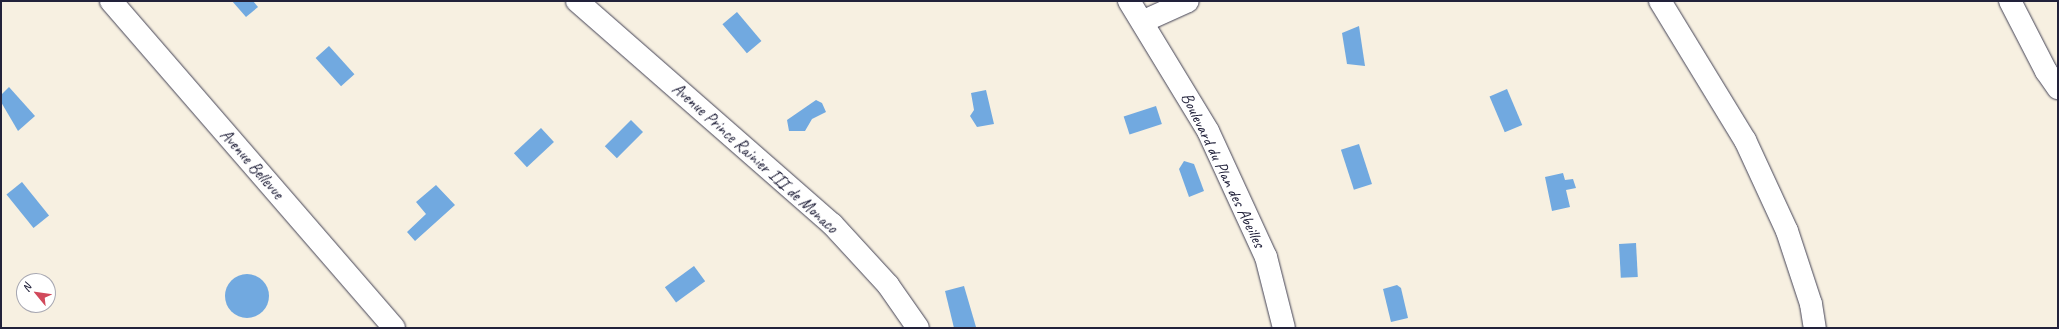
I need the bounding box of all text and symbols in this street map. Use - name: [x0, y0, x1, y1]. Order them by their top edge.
- street label: Avenue Prince Rainier III de Monaco: [668, 78, 842, 238]
- street label: Boulevard du Plan des Abeilles: [1176, 89, 1270, 251]
- street label: Avenue Bellevue: [216, 125, 288, 203]
- north arrow: [16, 273, 56, 313]
- text: N: [19, 281, 34, 294]

